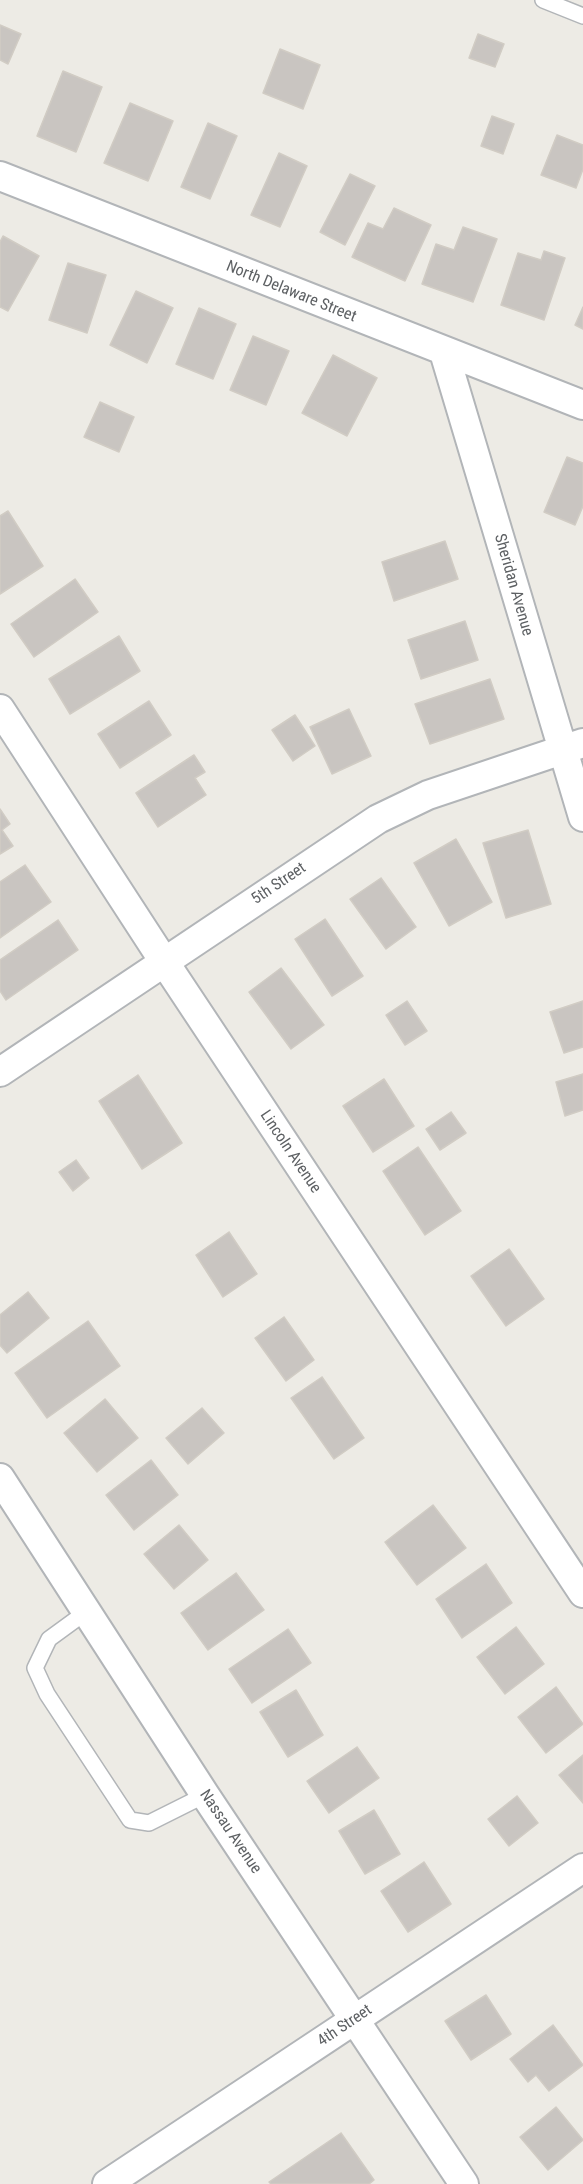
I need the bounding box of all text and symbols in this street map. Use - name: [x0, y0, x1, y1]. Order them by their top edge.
- street label: North Delaware Street: [223, 257, 359, 327]
- street label: Sheridan Avenue: [489, 532, 537, 638]
- street label: 5th Street: [248, 859, 310, 909]
- street label: Lincoln Avenue: [255, 1107, 325, 1197]
- street label: Nassau Avenue: [195, 1786, 265, 1878]
- street label: 4th Street: [314, 2001, 376, 2051]

